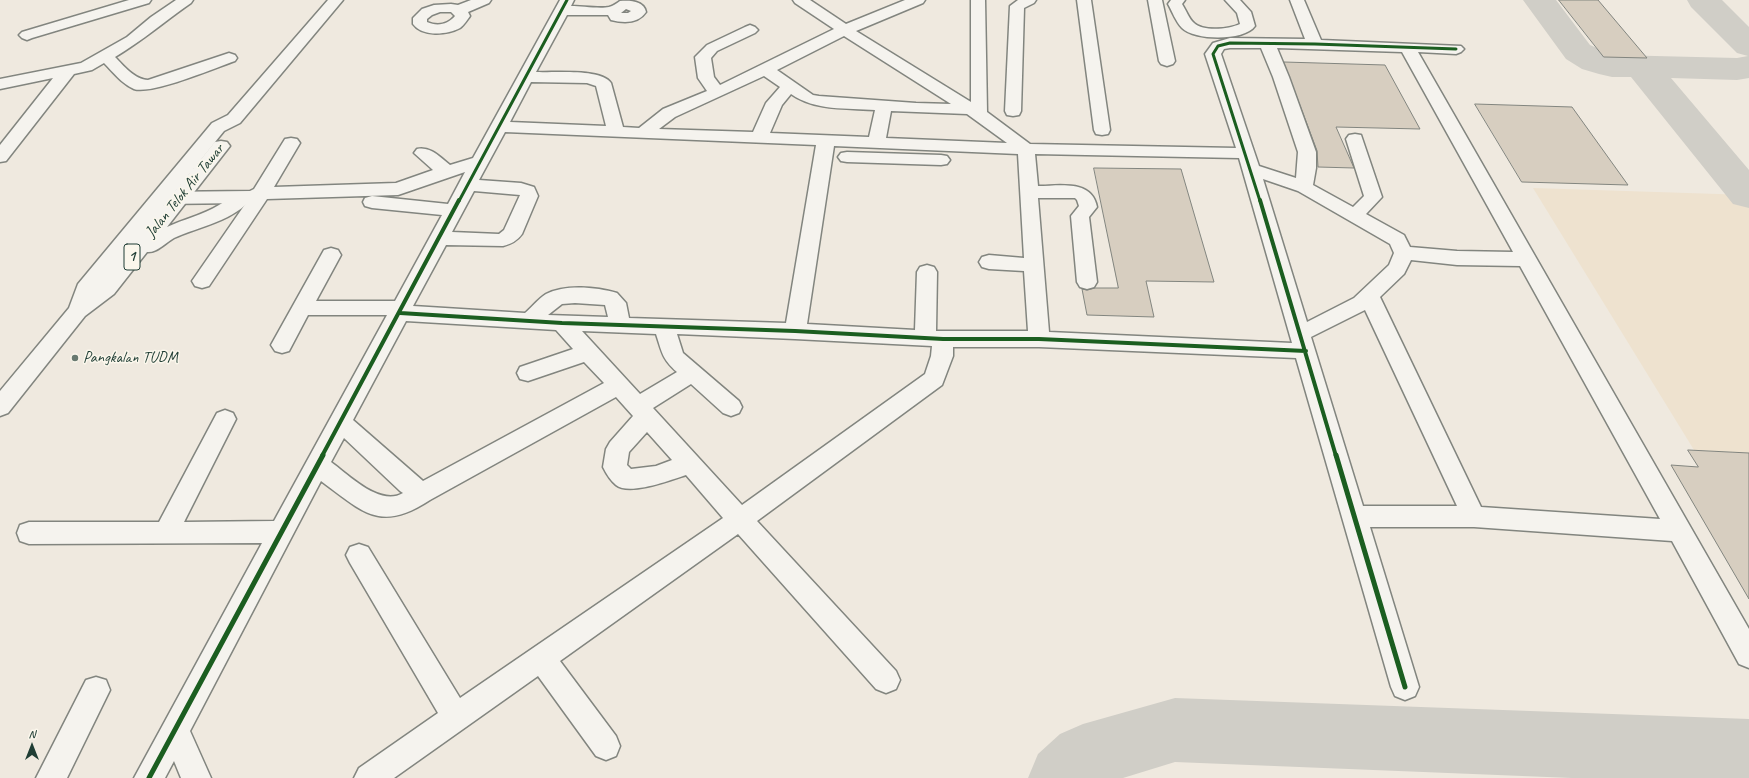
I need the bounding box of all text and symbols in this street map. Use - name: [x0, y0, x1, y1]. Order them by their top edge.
- street label: Jalan Telok Air Tawar: [141, 140, 229, 242]
- road number: 1: [124, 244, 140, 270]
- place label: Pangkalan TUDM: [83, 348, 178, 368]
- marker: Pangkalan TUDM: [70, 353, 80, 363]
- north arrow: [12, 726, 52, 766]
- text: N: [29, 727, 35, 741]

